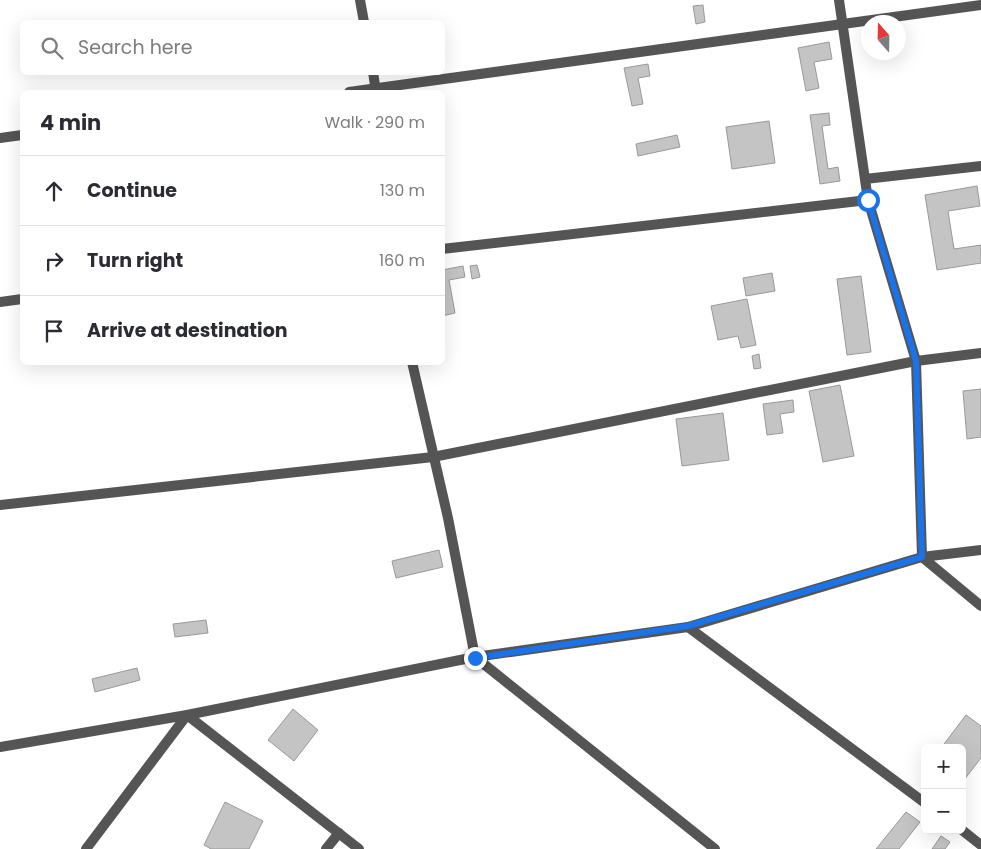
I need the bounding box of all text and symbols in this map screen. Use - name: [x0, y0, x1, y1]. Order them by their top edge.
- north arrow: [861, 15, 906, 60]
- search box: [20, 20, 445, 75]
- icon: search: [38, 34, 66, 62]
- text: Search here: [78, 34, 192, 61]
- text: 4 min: [40, 108, 101, 137]
- text: Walk · 290 m: [324, 111, 425, 134]
- icon: ahead: [40, 177, 68, 205]
- text: Continue: [87, 177, 177, 204]
- text: 130 m: [380, 179, 425, 202]
- route start: [857, 189, 880, 212]
- icon: right: [40, 247, 68, 275]
- text: Turn right: [87, 247, 183, 274]
- text: 160 m: [379, 249, 425, 272]
- icon: arrive: [40, 317, 68, 345]
- text: Arrive at destination: [87, 317, 288, 344]
- route end: [464, 647, 487, 670]
- map controls: [921, 744, 966, 834]
- button: +: [921, 744, 966, 789]
- button: −: [921, 789, 966, 834]

